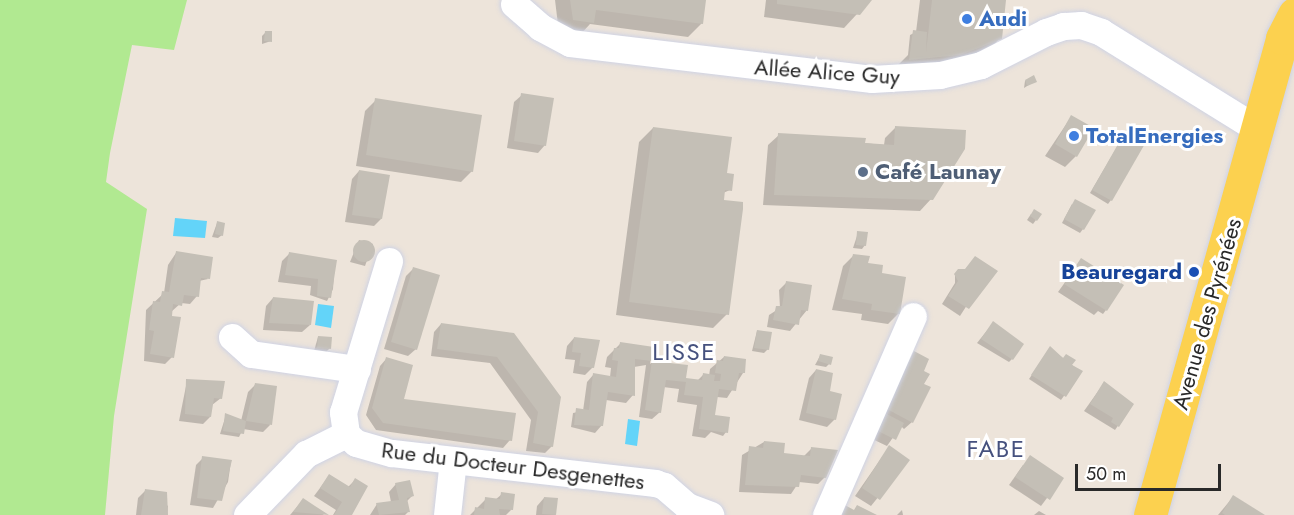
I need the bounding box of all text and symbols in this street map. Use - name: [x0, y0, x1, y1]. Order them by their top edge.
- place label: Audi: [979, 6, 1027, 32]
- marker: Audi: [960, 12, 974, 26]
- street label: Allée Alice Guy: [753, 54, 901, 90]
- place label: TotalEnergies: [1086, 123, 1223, 149]
- marker: TotalEnergies: [1067, 129, 1081, 143]
- place label: Café Launay: [875, 159, 1001, 185]
- marker: Café Launay: [856, 165, 870, 179]
- street label: Avenue des Pyrénées: [1167, 215, 1247, 413]
- place label: Beauregard: [1061, 259, 1182, 285]
- marker: Beauregard: [1187, 265, 1201, 279]
- district label: LISSE: [652, 338, 716, 366]
- district label: FABE: [967, 435, 1025, 463]
- street label: Rue du Docteur Desgenettes: [380, 437, 646, 495]
- scale bar: [1078, 452, 1224, 490]
- text: 50 m: [1086, 461, 1126, 487]

